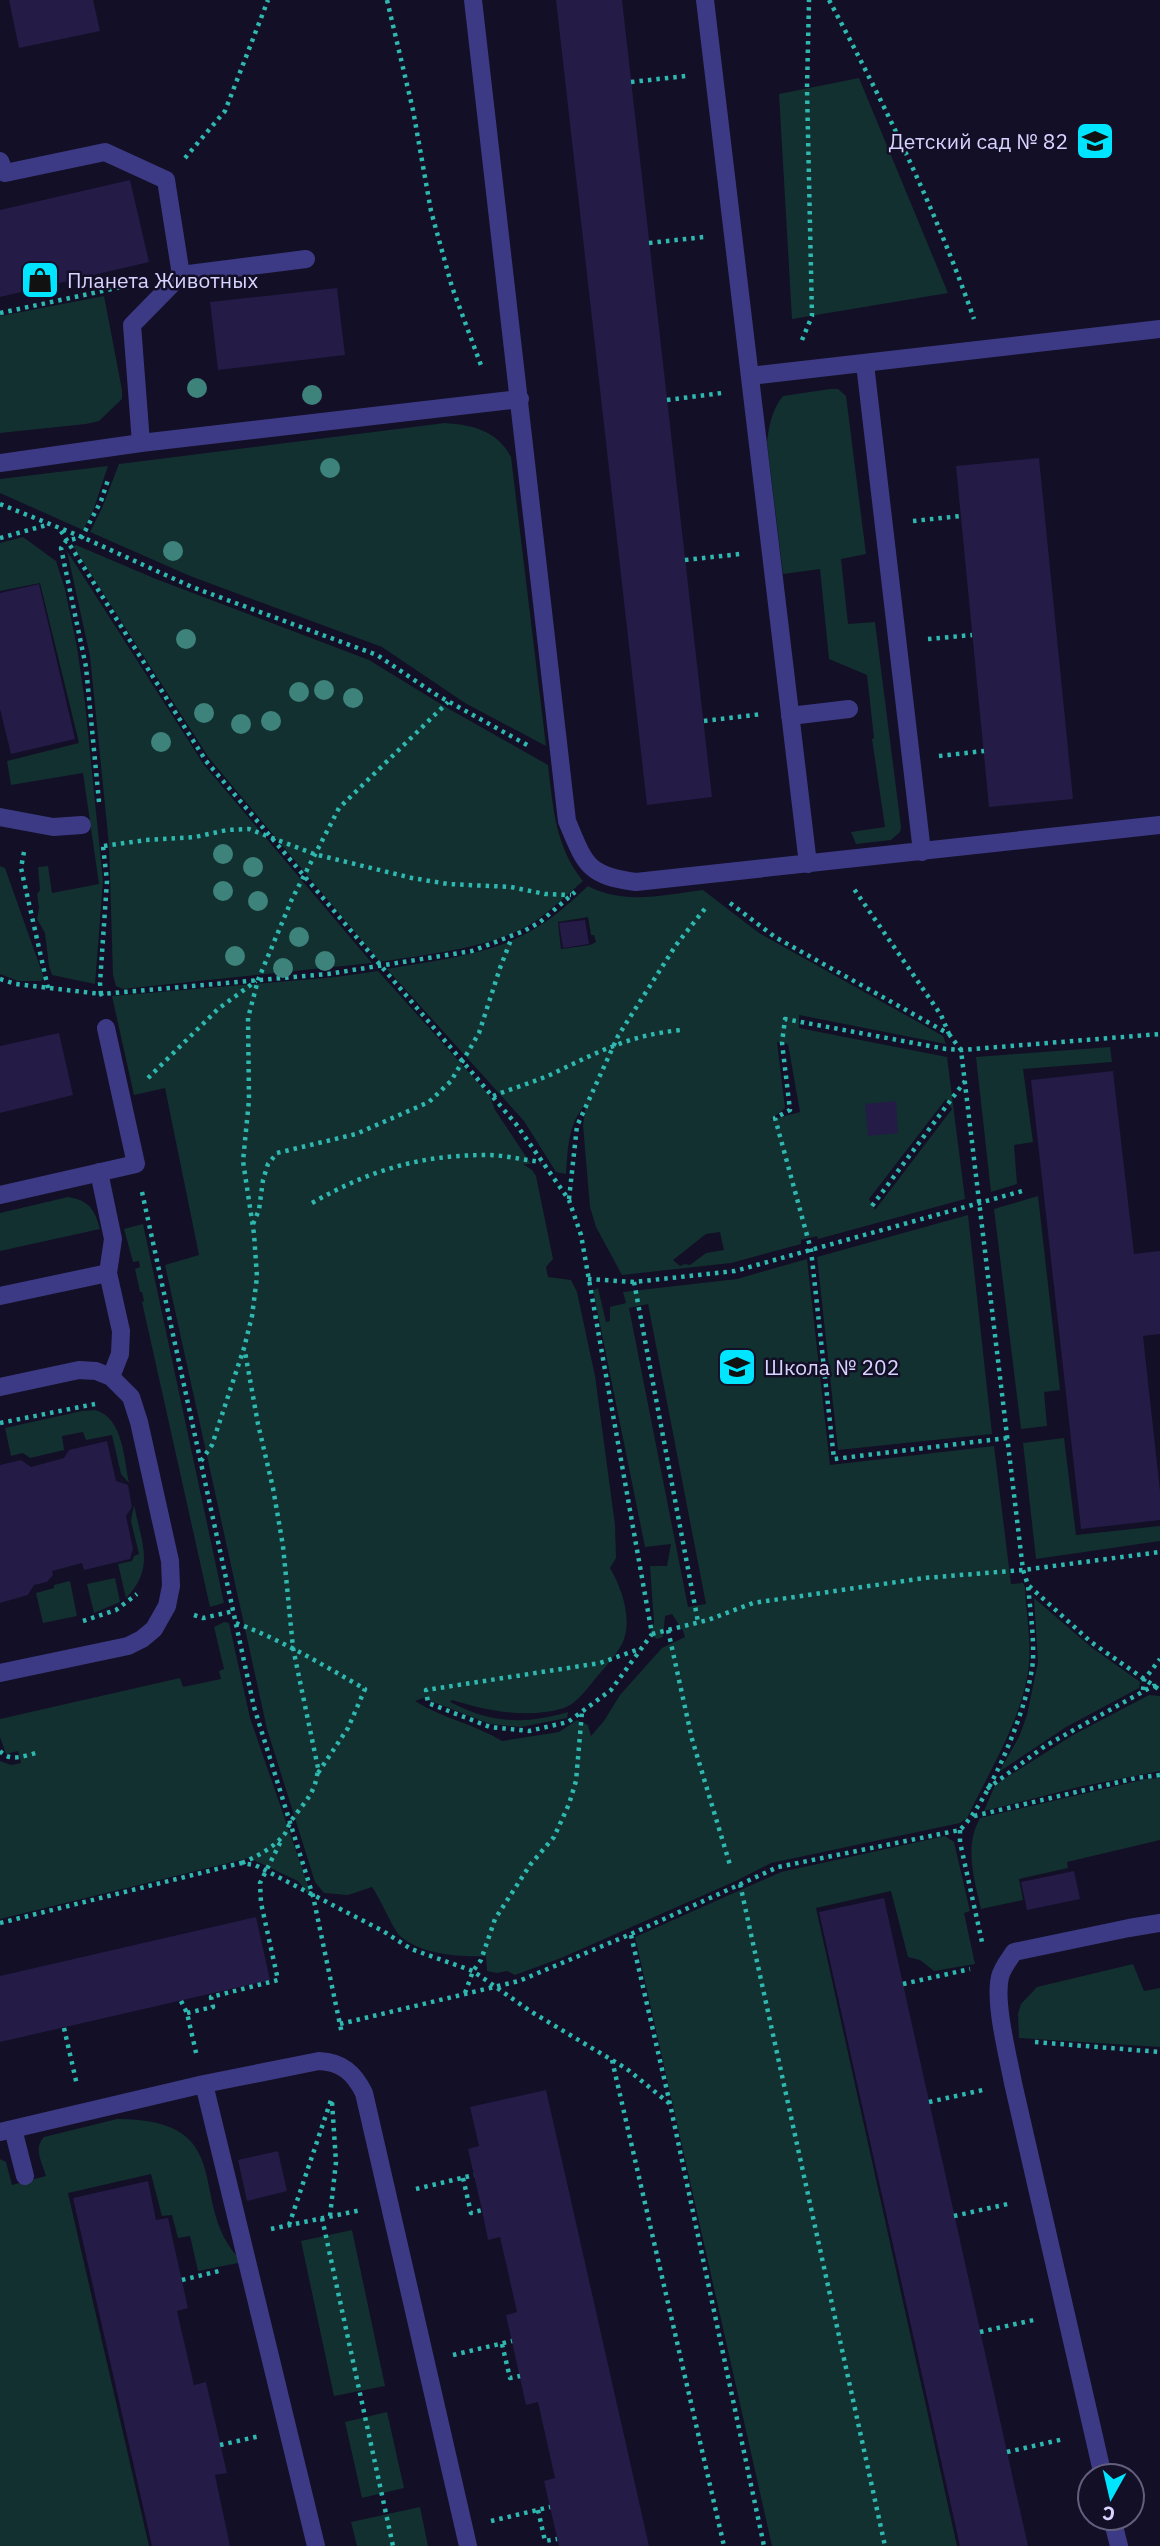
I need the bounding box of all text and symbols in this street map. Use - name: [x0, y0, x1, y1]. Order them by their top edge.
- school or university icon: Детский сад № 82: [1074, 120, 1116, 162]
- place label: Детский сад № 82: [889, 127, 1068, 155]
- shop icon: Планета Животных: [19, 259, 61, 301]
- place label: Планета Животных: [67, 266, 258, 294]
- school or university icon: Школа № 202: [716, 1346, 758, 1388]
- place label: Школа № 202: [764, 1353, 899, 1381]
- north arrow: [1076, 2462, 1146, 2532]
- text: С: [1101, 2501, 1116, 2527]

